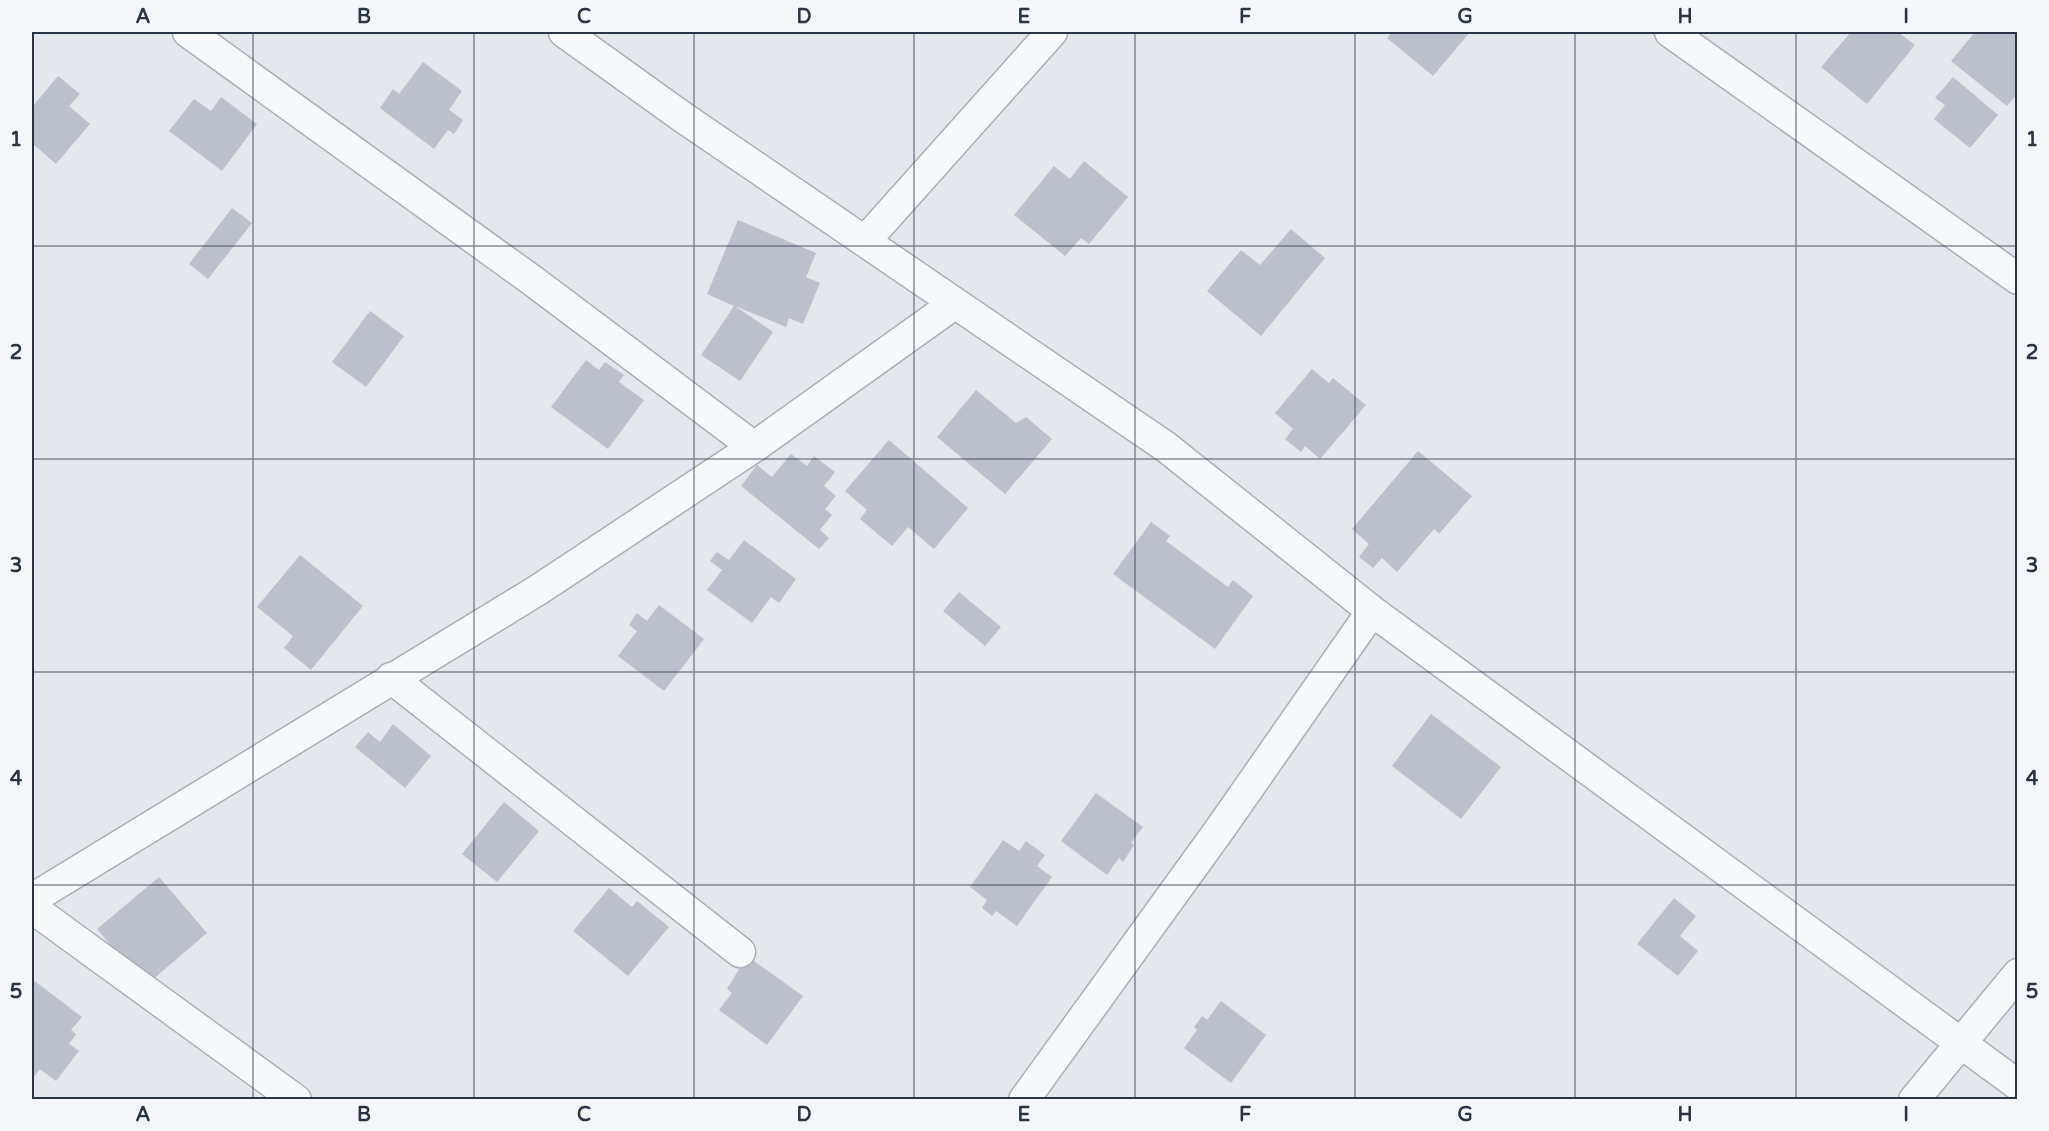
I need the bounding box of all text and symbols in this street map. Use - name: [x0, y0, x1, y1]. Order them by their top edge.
- text: A: [136, 5, 151, 29]
- text: B: [357, 5, 371, 29]
- text: C: [577, 5, 591, 29]
- text: D: [796, 5, 812, 29]
- text: E: [1018, 5, 1031, 29]
- text: F: [1239, 5, 1251, 29]
- text: G: [1457, 5, 1473, 29]
- text: H: [1677, 5, 1693, 29]
- text: I: [1903, 5, 1909, 29]
- text: 1: [10, 128, 22, 152]
- text: 1: [2026, 128, 2038, 152]
- text: 2: [10, 341, 22, 365]
- text: 2: [2026, 341, 2038, 365]
- text: 3: [10, 554, 22, 578]
- text: 3: [2026, 554, 2038, 578]
- text: 4: [10, 767, 23, 791]
- text: 4: [2026, 767, 2039, 791]
- text: 5: [10, 980, 22, 1004]
- text: 5: [2026, 980, 2038, 1004]
- text: A: [136, 1103, 151, 1127]
- text: B: [357, 1103, 371, 1127]
- text: C: [577, 1103, 591, 1127]
- text: D: [796, 1103, 812, 1127]
- text: E: [1018, 1103, 1031, 1127]
- text: F: [1239, 1103, 1251, 1127]
- text: G: [1457, 1103, 1473, 1127]
- text: H: [1677, 1103, 1693, 1127]
- text: I: [1903, 1103, 1909, 1127]

